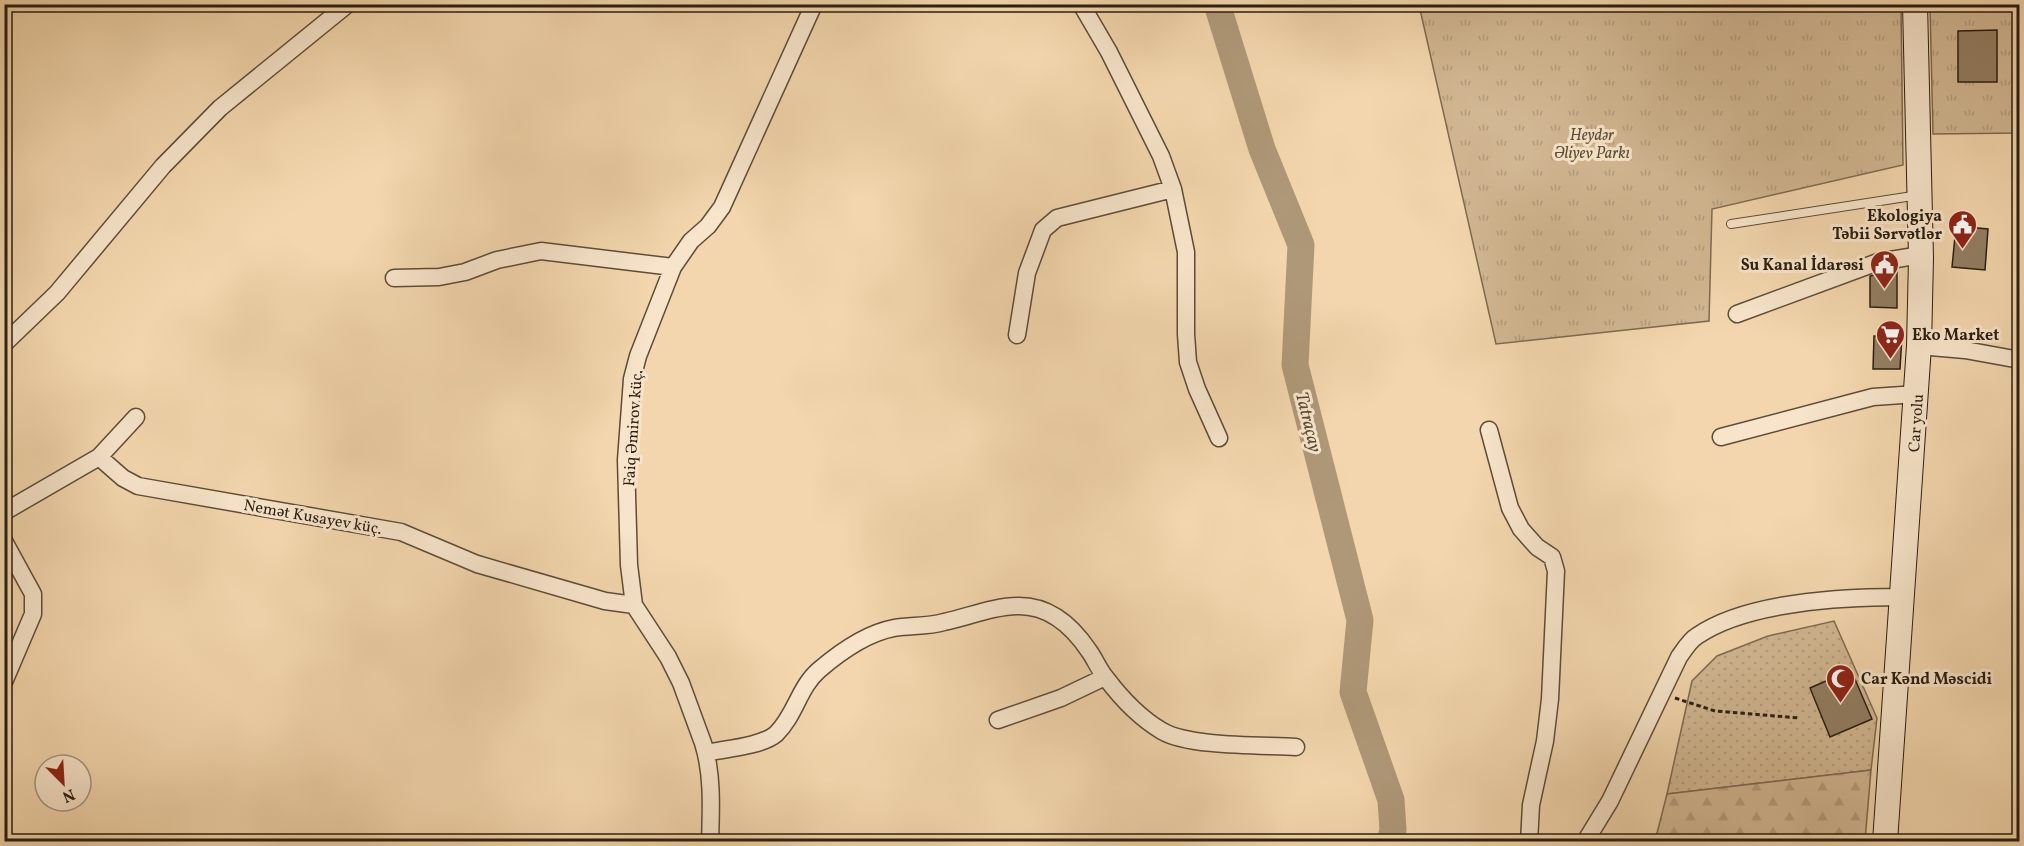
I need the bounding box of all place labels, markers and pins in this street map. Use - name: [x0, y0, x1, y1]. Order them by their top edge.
- place label: Ekologiya Təbii Sərvətlər: [1832, 206, 1942, 246]
- public building icon: Ekologiya Təbii Sərvətlər: [1947, 208, 1979, 250]
- public building icon: Su Kanal İdarəsi: [1869, 248, 1901, 290]
- place label: Su Kanal İdarəsi: [1741, 255, 1864, 277]
- supermarket icon: Eko Market: [1875, 318, 1907, 360]
- place label: Eko Market: [1912, 325, 1999, 347]
- mosque icon: Car Kənd Məscidi: [1824, 662, 1856, 704]
- place label: Car Kənd Məscidi: [1861, 669, 1993, 691]

